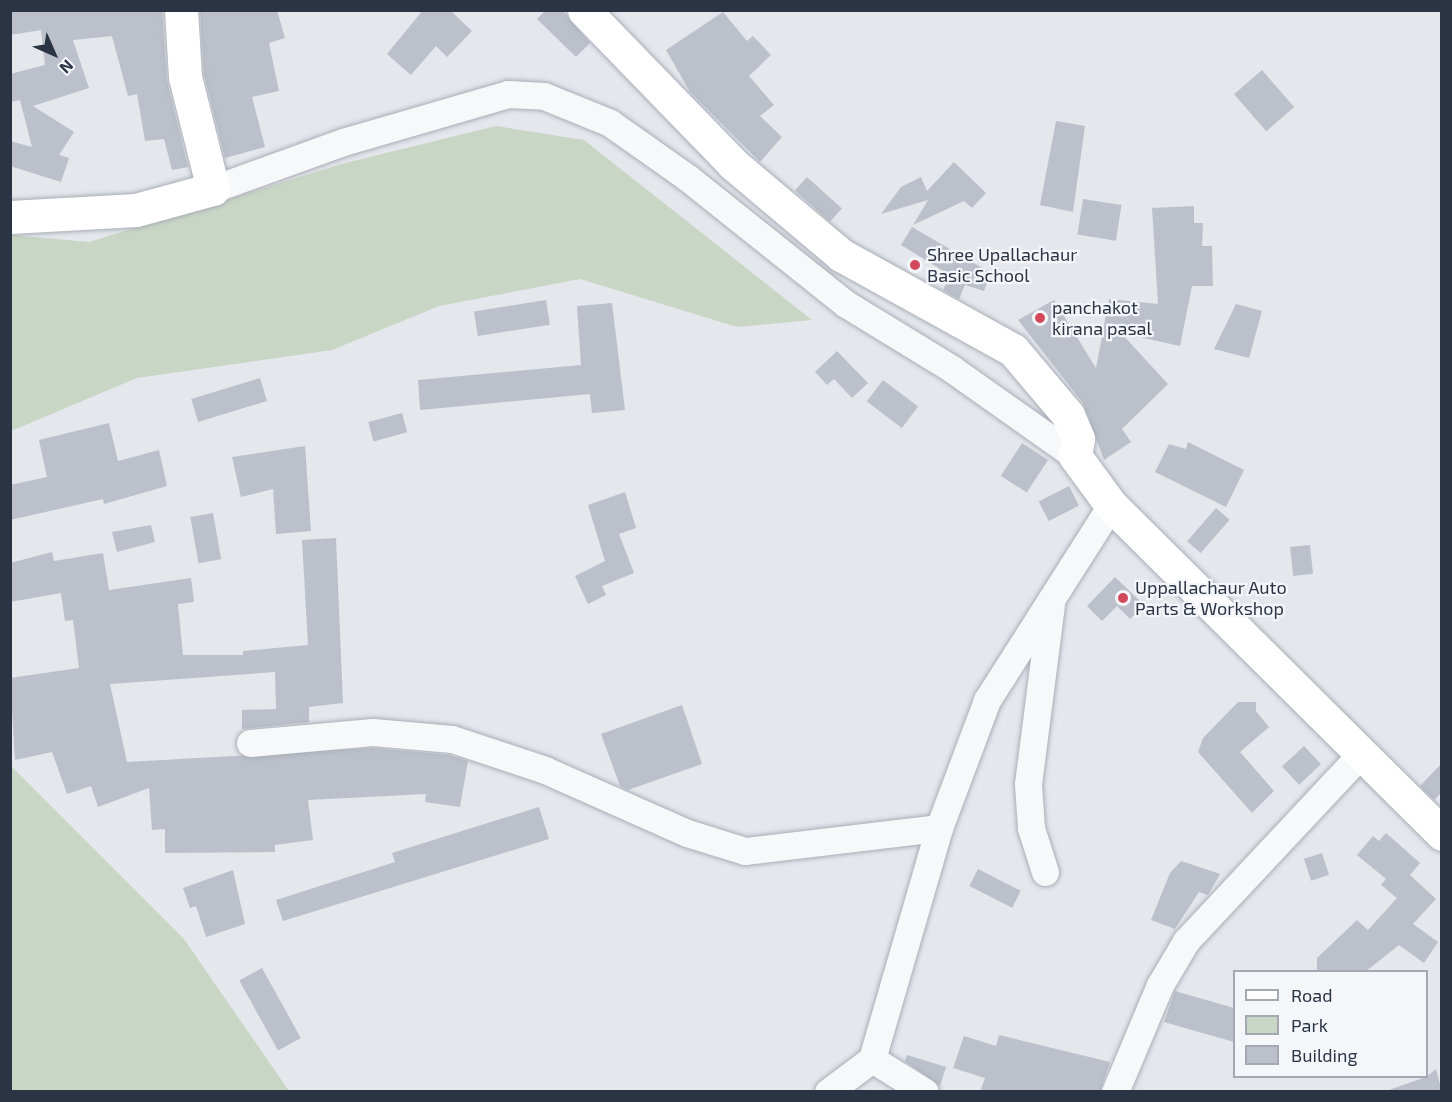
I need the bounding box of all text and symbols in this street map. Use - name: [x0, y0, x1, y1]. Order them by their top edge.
- north arrow: [24, 24, 84, 84]
- text: N: [56, 56, 78, 78]
- place label: Shree Upallachaur Basic School: [927, 244, 1077, 286]
- marker: Shree Upallachaur Basic School: [908, 258, 922, 272]
- place label: panchakot kirana pasal: [1052, 297, 1152, 340]
- marker: panchakot kirana pasal: [1033, 311, 1047, 325]
- place label: Uppallachaur Auto Parts & Workshop: [1135, 577, 1287, 620]
- marker: Uppallachaur Auto Parts & Workshop: [1116, 591, 1130, 605]
- legend: [1233, 970, 1428, 1078]
- text: Road: [1291, 984, 1332, 1006]
- text: Park: [1291, 1014, 1328, 1036]
- text: Building: [1291, 1044, 1358, 1066]

